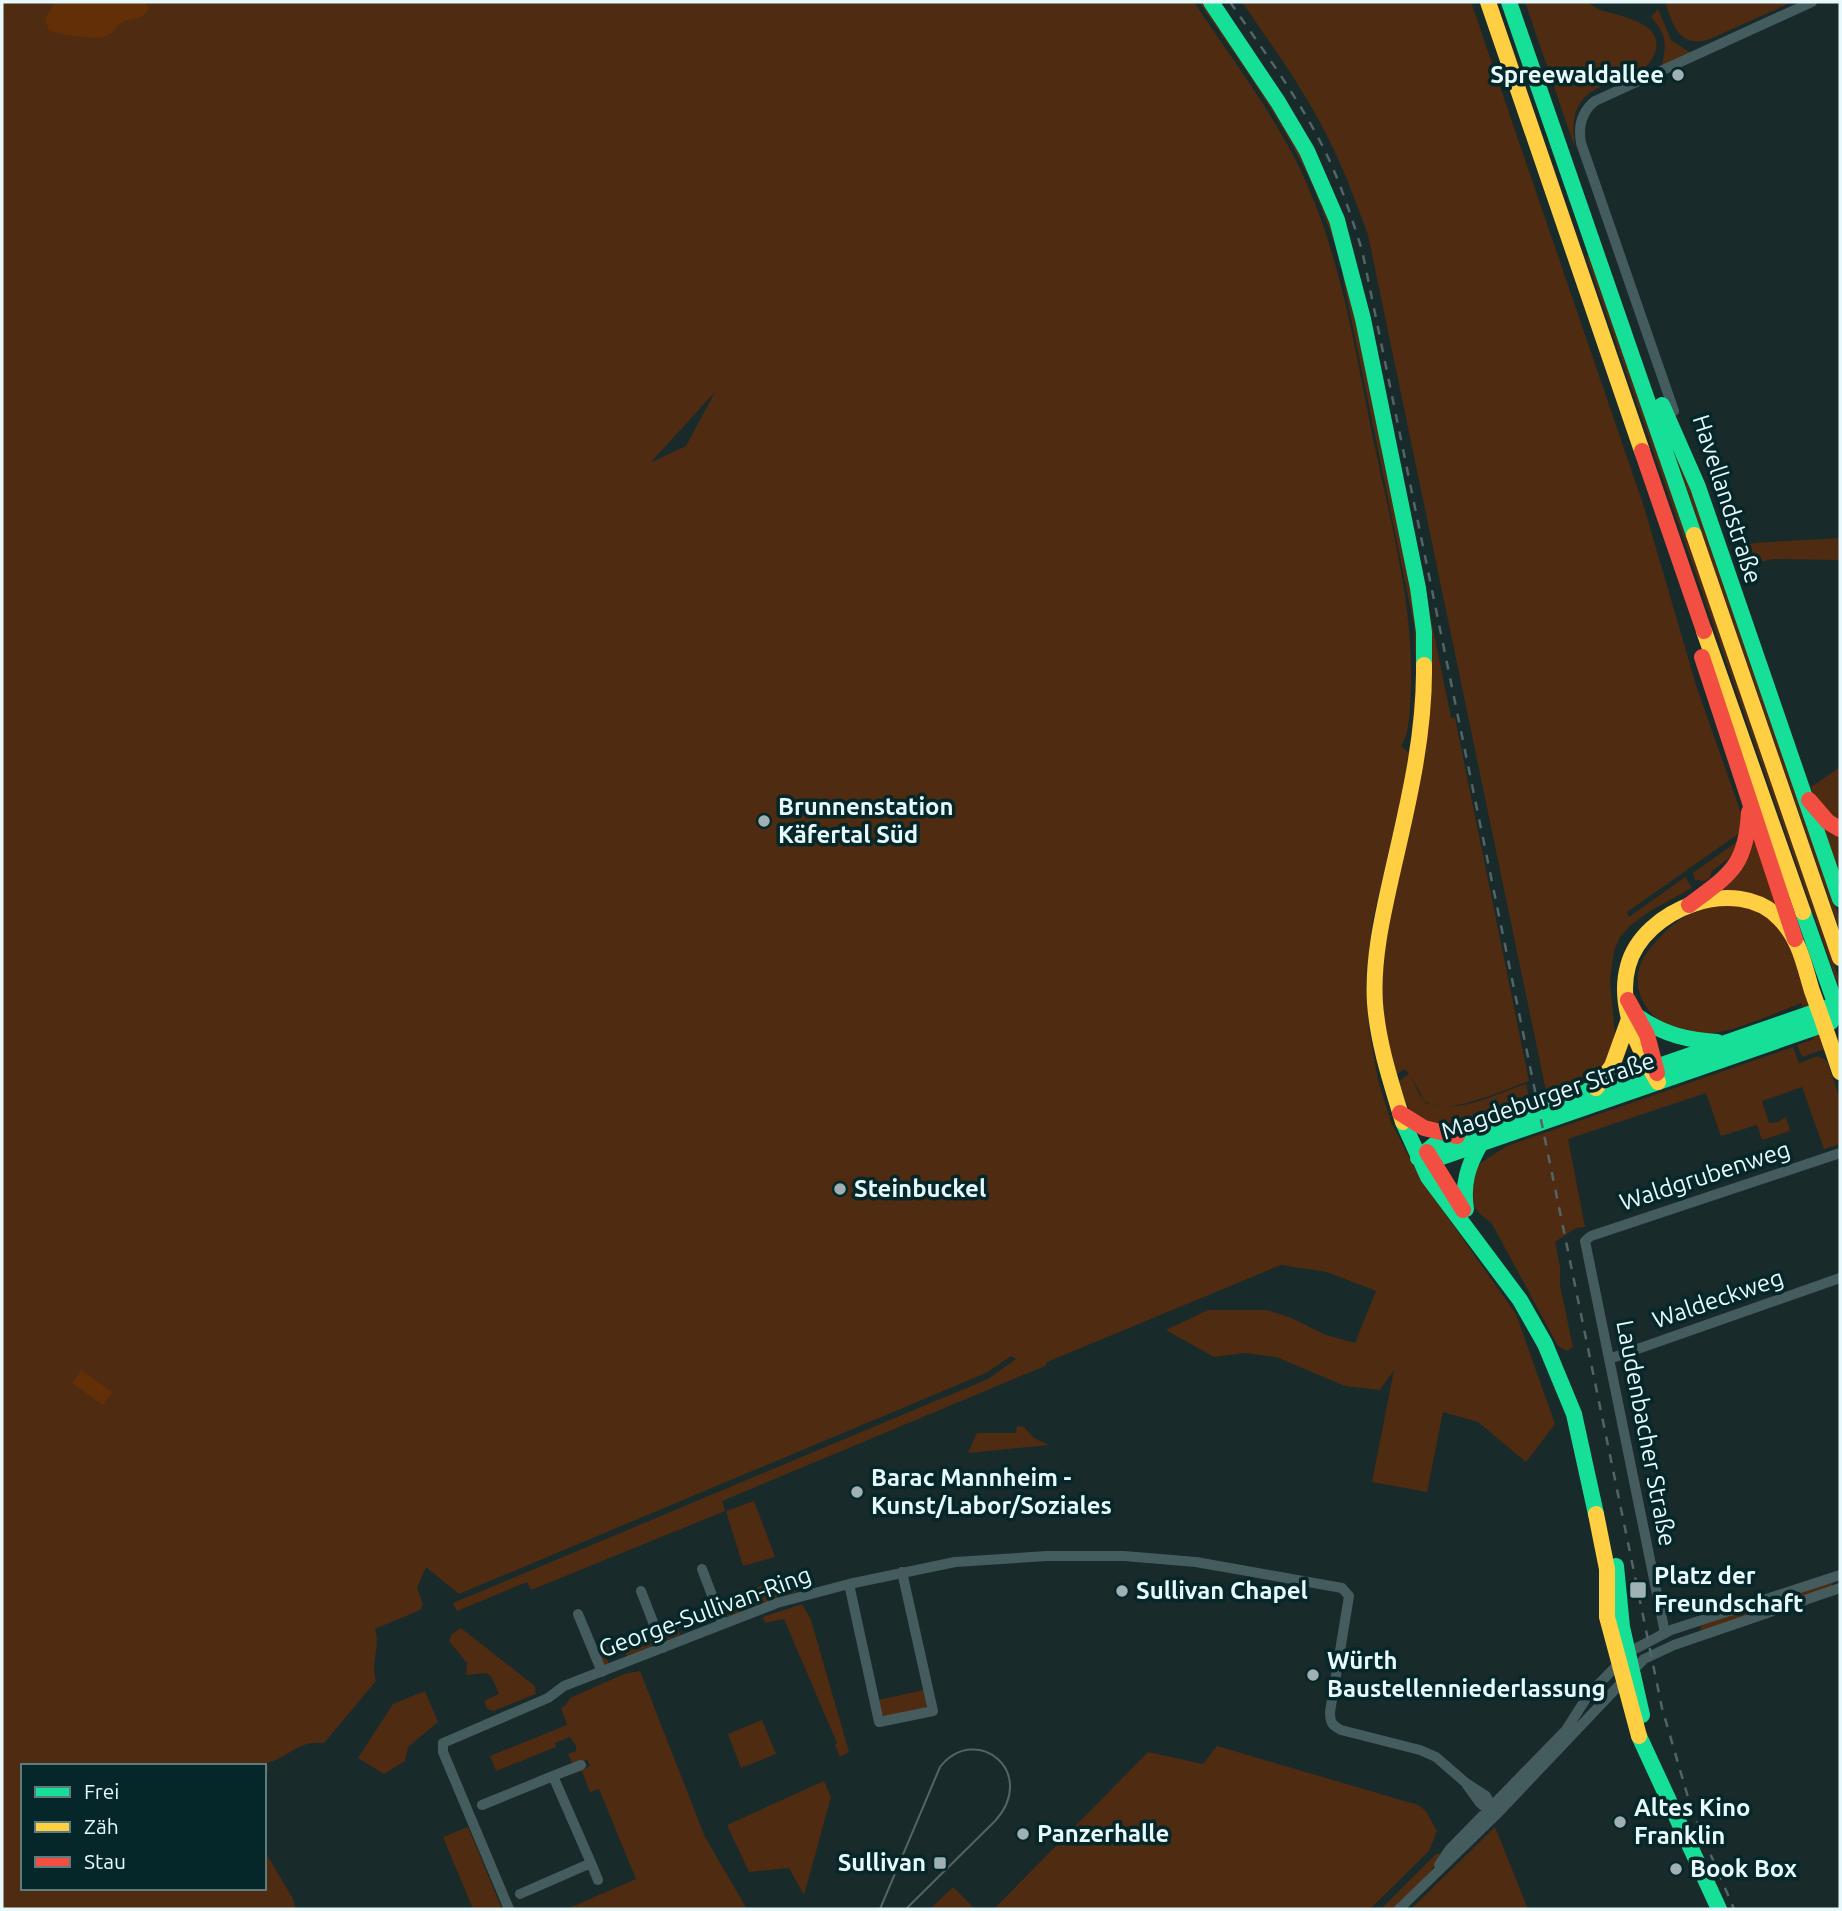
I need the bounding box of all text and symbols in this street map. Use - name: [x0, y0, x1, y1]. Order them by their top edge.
- place label: Spreewaldallee: [1490, 61, 1664, 88]
- marker: Spreewaldallee: [1670, 67, 1686, 83]
- street label: Havellandstraße: [1687, 411, 1767, 587]
- place label: Brunnenstation Käfertal Süd: [778, 793, 954, 848]
- marker: Brunnenstation Käfertal Süd: [756, 813, 772, 829]
- street label: Magdeburger Straße: [1438, 1046, 1658, 1145]
- street label: Waldgrubenweg: [1616, 1135, 1793, 1216]
- place label: Steinbuckel: [854, 1175, 986, 1202]
- marker: Steinbuckel: [832, 1181, 848, 1197]
- street label: Waldeckweg: [1649, 1264, 1787, 1334]
- street label: Laudenbacher Straße: [1611, 1318, 1682, 1548]
- place label: Barac Mannheim - Kunst/Labor/Soziales: [871, 1464, 1112, 1519]
- marker: Barac Mannheim - Kunst/Labor/Soziales: [849, 1484, 865, 1500]
- street label: George-Sullivan-Ring: [595, 1561, 815, 1663]
- place label: Platz der Freundschaft: [1654, 1562, 1803, 1617]
- place label: Sullivan Chapel: [1136, 1577, 1308, 1604]
- marker: Platz der Freundschaft: [1628, 1580, 1648, 1600]
- marker: Sullivan Chapel: [1114, 1583, 1130, 1599]
- place label: Würth Baustellenniederlassung: [1327, 1647, 1606, 1702]
- marker: Würth Baustellenniederlassung: [1305, 1667, 1321, 1683]
- legend: [21, 1764, 266, 1890]
- text: Frei: [84, 1779, 119, 1803]
- place label: Altes Kino Franklin: [1634, 1794, 1750, 1849]
- text: Zäh: [84, 1814, 119, 1838]
- marker: Altes Kino Franklin: [1612, 1814, 1628, 1830]
- place label: Panzerhalle: [1037, 1820, 1169, 1847]
- marker: Panzerhalle: [1015, 1826, 1031, 1842]
- text: Stau: [84, 1849, 126, 1873]
- place label: Sullivan: [838, 1849, 926, 1876]
- marker: Sullivan: [932, 1855, 948, 1871]
- place label: Book Box: [1690, 1855, 1797, 1882]
- marker: Book Box: [1668, 1861, 1684, 1877]

